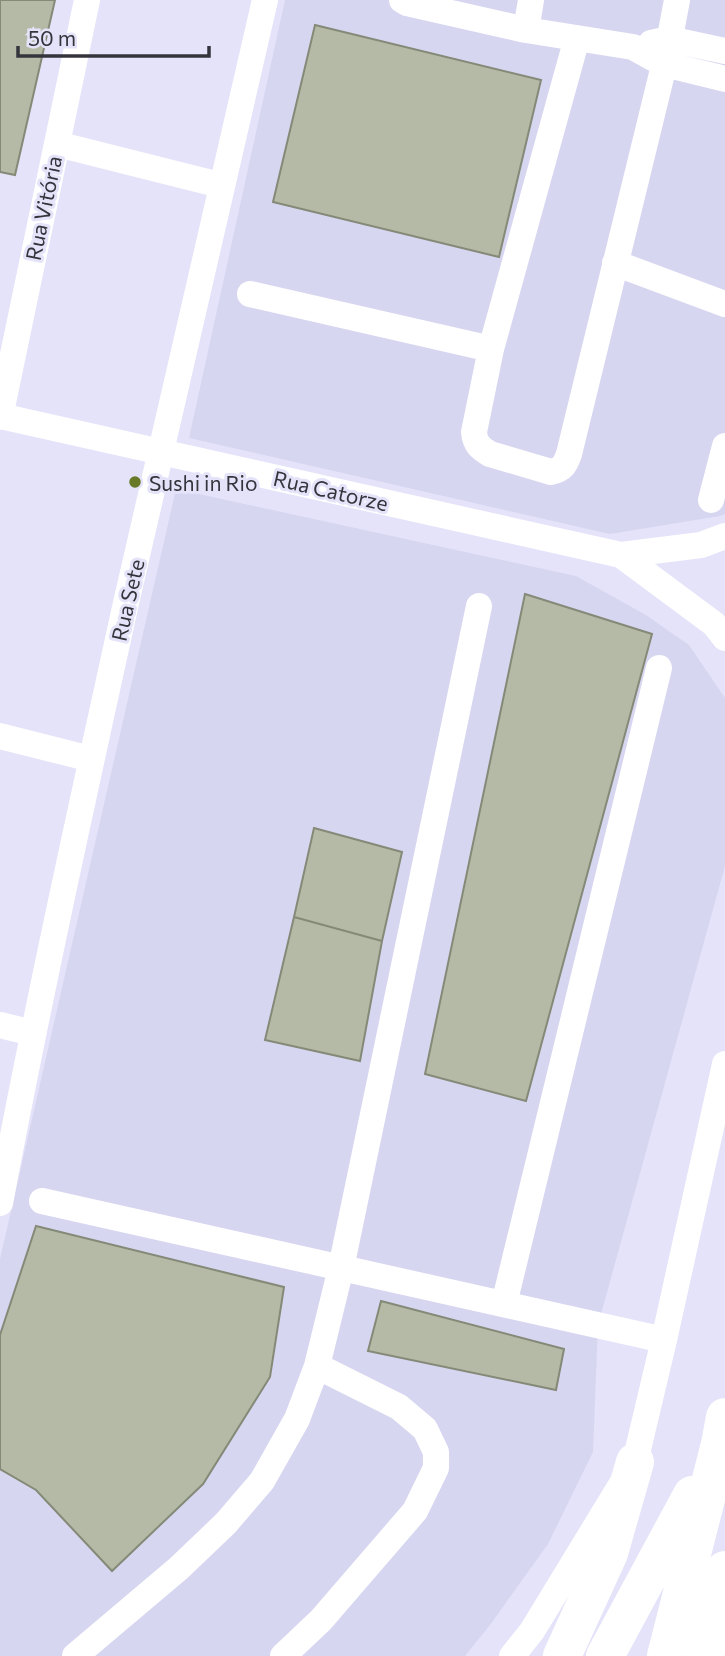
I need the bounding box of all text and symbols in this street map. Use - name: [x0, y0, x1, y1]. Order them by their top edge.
- scale bar: [18, 14, 208, 58]
- text: 50 m: [28, 25, 76, 50]
- street label: Rua Vitória: [20, 153, 66, 263]
- street label: Rua Catorze: [271, 465, 391, 515]
- place label: Sushi in Rio: [149, 470, 258, 495]
- marker: Sushi in Rio: [127, 474, 143, 490]
- street label: Rua Sete: [105, 557, 149, 643]

